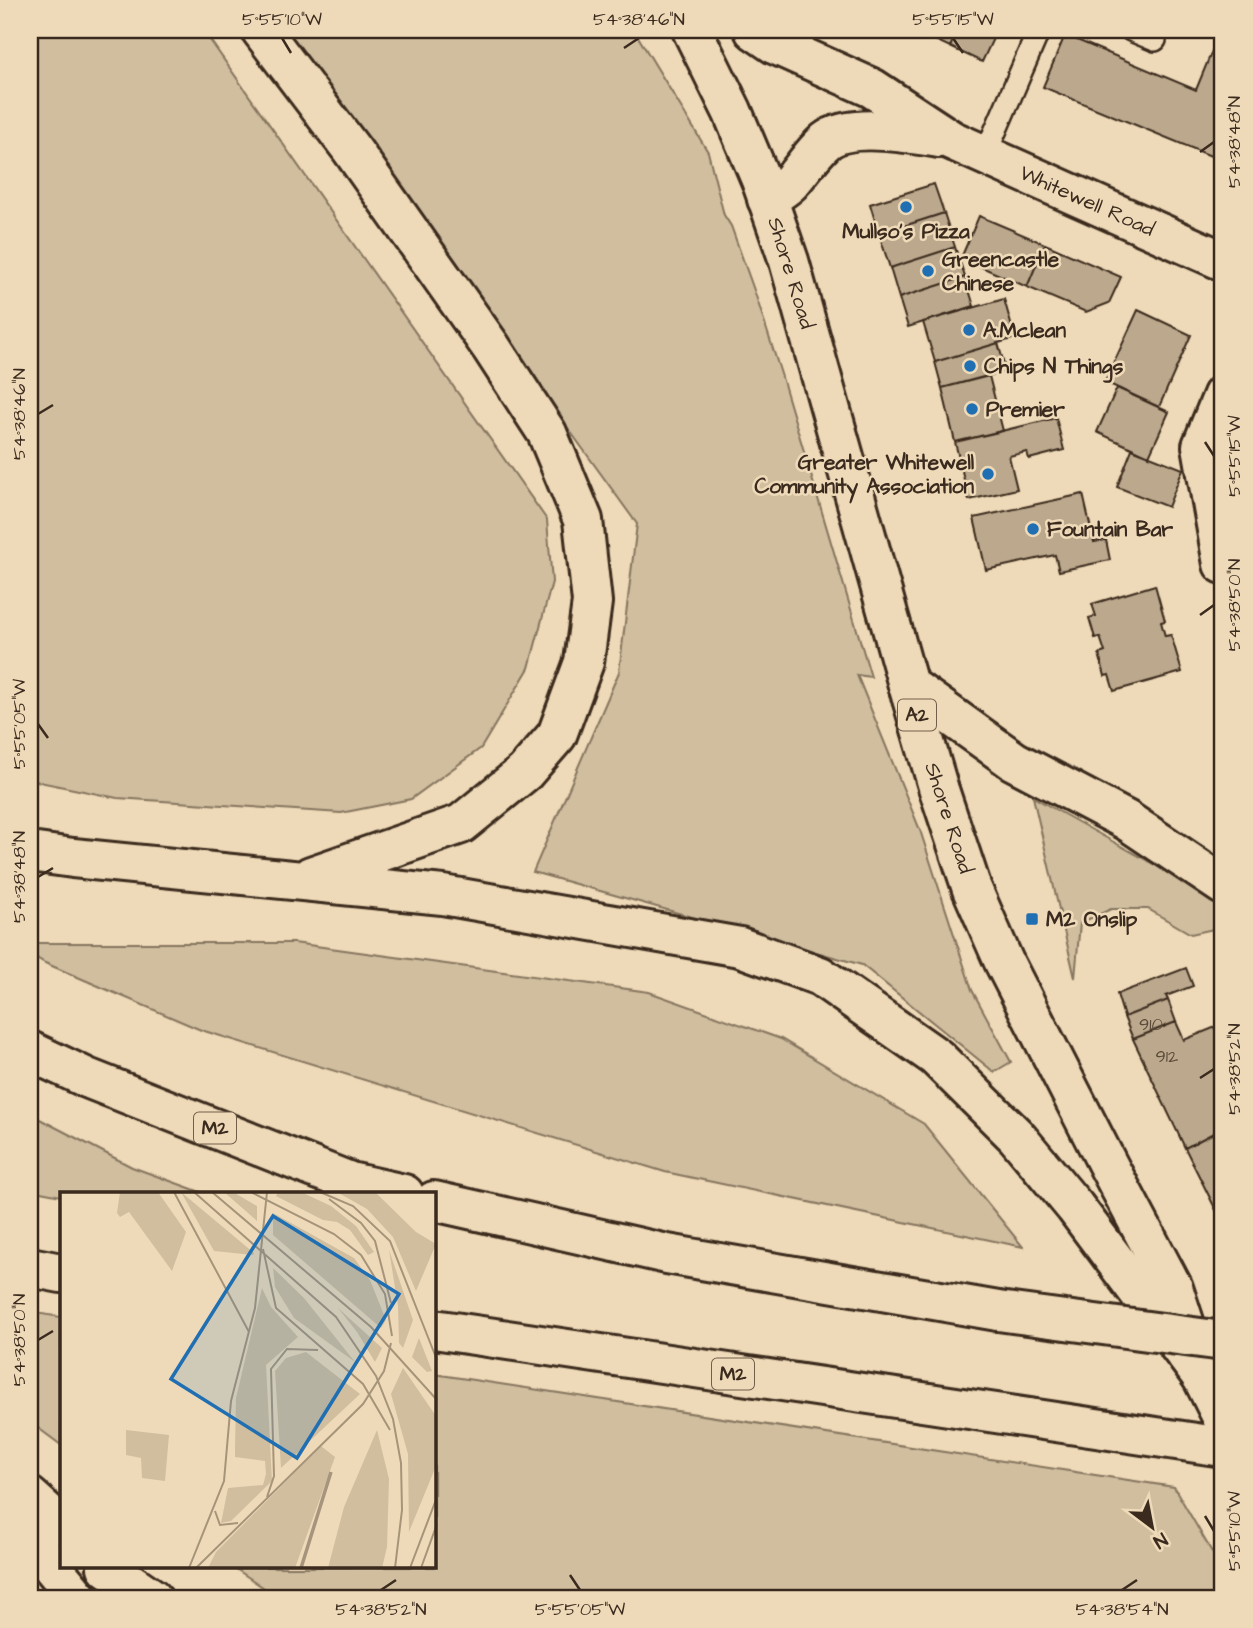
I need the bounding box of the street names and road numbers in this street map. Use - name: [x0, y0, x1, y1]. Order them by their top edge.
- street label: Whitewell Road: [1015, 158, 1159, 244]
- street label: Shore Road: [760, 214, 822, 333]
- road number: A2: [898, 700, 936, 730]
- street label: Shore Road: [917, 759, 981, 878]
- road number: M2: [194, 1112, 236, 1144]
- road number: M2: [712, 1358, 754, 1390]

